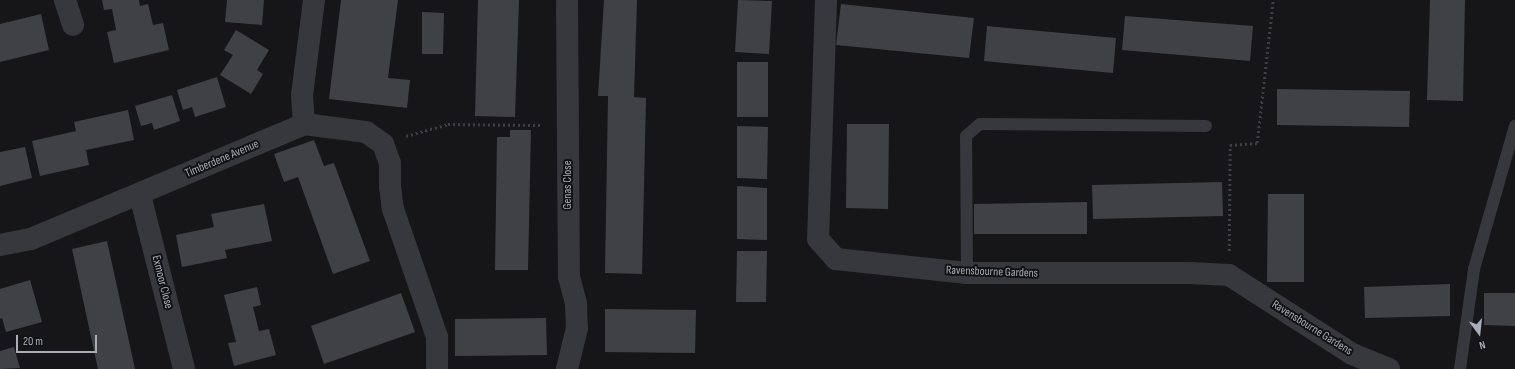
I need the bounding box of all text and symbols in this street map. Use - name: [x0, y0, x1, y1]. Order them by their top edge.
- street label: Timberdene Avenue: [183, 137, 261, 181]
- street label: Genas Close: [561, 161, 575, 209]
- street label: Exmoor Close: [148, 254, 176, 310]
- street label: Ravensbourne Gardens: [946, 263, 1038, 281]
- street label: Ravensbourne Gardens: [1269, 297, 1355, 359]
- north arrow: [1459, 313, 1499, 353]
- scale bar: [18, 327, 99, 353]
- text: 20 m: [23, 334, 43, 349]
- text: N: [1478, 338, 1487, 352]

